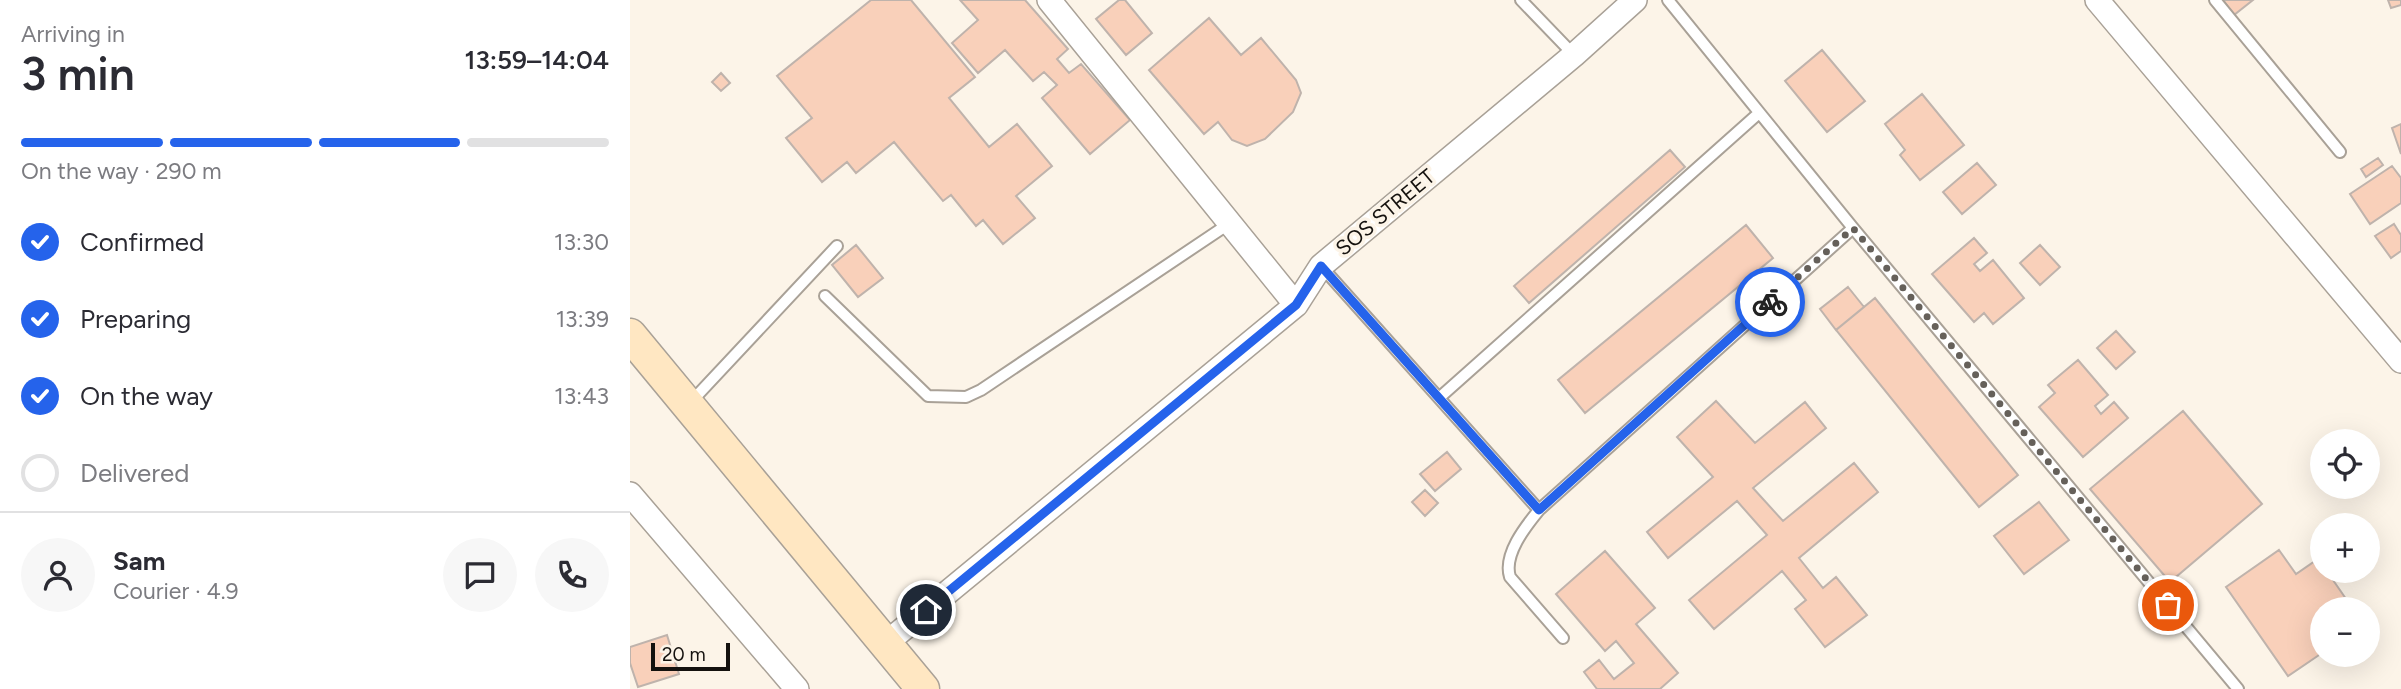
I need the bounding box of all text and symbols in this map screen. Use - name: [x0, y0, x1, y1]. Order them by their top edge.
- text: Arriving in: [21, 20, 125, 48]
- text: 13:59–14:04: [465, 44, 609, 76]
- text: 3 min: [21, 46, 135, 102]
- text: On the way · 290 m: [21, 157, 222, 185]
- street label: SOS STREET: [1330, 163, 1440, 261]
- icon: check: [21, 223, 59, 261]
- text: Confirmed: [80, 226, 204, 258]
- text: 13:30: [554, 228, 609, 256]
- courier: [1735, 267, 1805, 337]
- icon: bike: [1751, 283, 1789, 321]
- icon: check: [21, 300, 59, 338]
- text: Preparing: [80, 303, 191, 335]
- text: 13:39: [556, 305, 609, 333]
- icon: check: [21, 377, 59, 415]
- text: On the way: [80, 380, 213, 412]
- text: 13:43: [554, 382, 609, 410]
- map controls: [2310, 429, 2380, 667]
- button: locate: [2310, 429, 2380, 499]
- text: Delivered: [80, 457, 189, 489]
- button: +: [2310, 513, 2380, 583]
- button: person: [21, 538, 95, 612]
- button: chat: [443, 538, 517, 612]
- button: phone: [535, 538, 609, 612]
- text: Sam: [113, 545, 165, 577]
- pin: [2138, 575, 2198, 635]
- text: Courier · 4.9: [113, 577, 239, 605]
- pin: [896, 580, 956, 640]
- icon: bag: [2149, 586, 2187, 624]
- icon: home: [907, 591, 945, 629]
- button: −: [2310, 597, 2380, 667]
- scale bar: [651, 640, 730, 672]
- text: 20 m: [662, 643, 706, 666]

